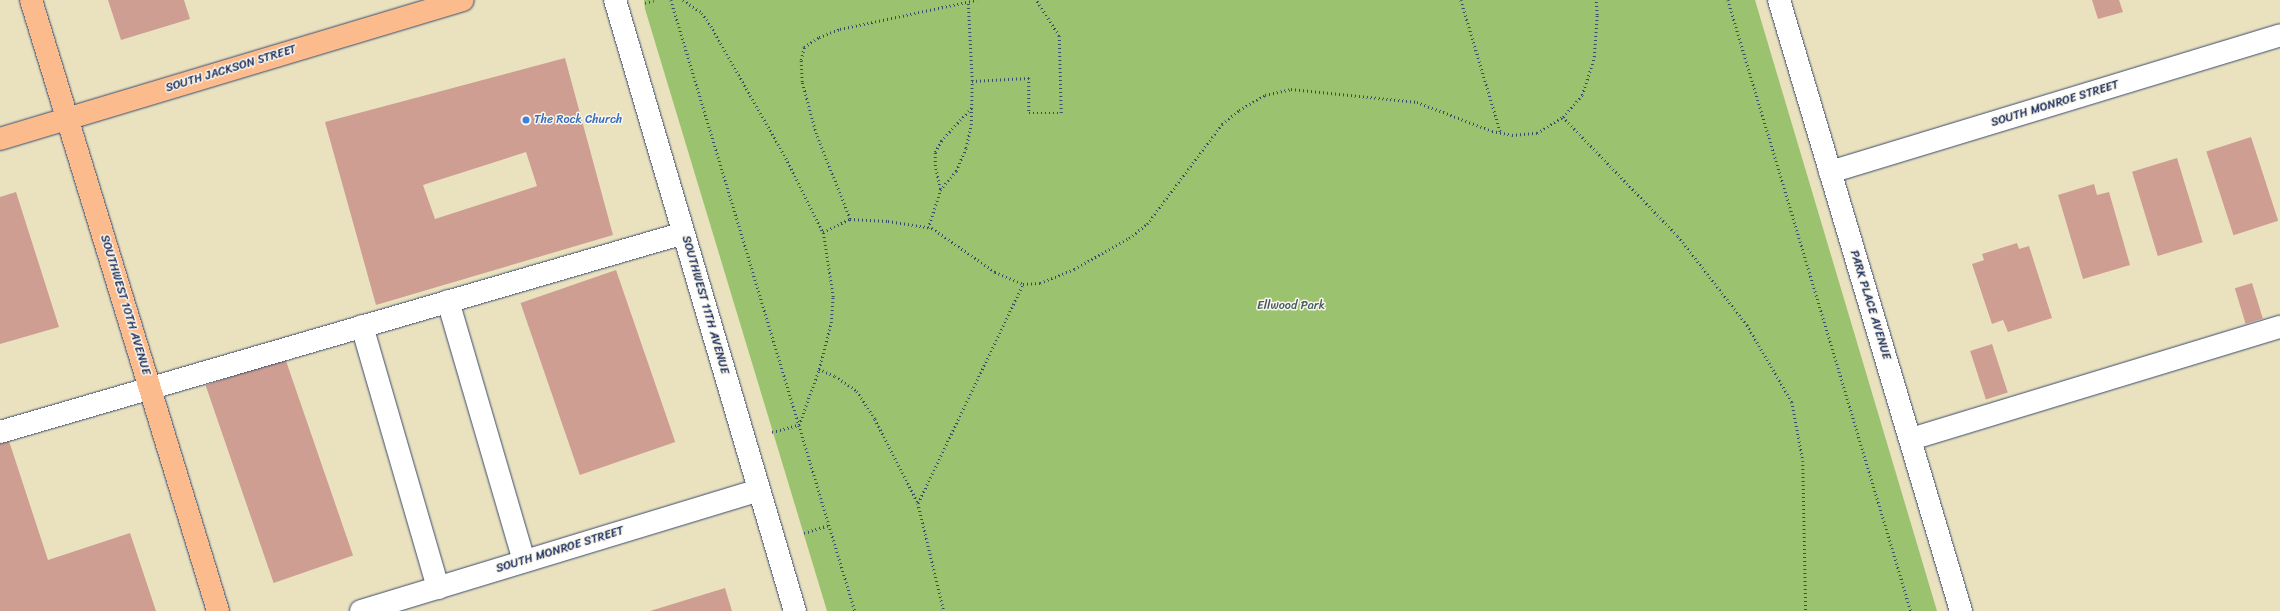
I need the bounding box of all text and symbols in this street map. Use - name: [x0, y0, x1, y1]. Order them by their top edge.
- street label: SOUTH JACKSON STREET: [163, 42, 299, 96]
- street label: SOUTH MONROE STREET: [1989, 78, 2121, 130]
- place label: The Rock Church: [534, 113, 623, 127]
- marker: The Rock Church: [521, 115, 531, 125]
- street label: SOUTHWEST 10TH AVENUE: [97, 233, 153, 377]
- street label: SOUTHWEST 11TH AVENUE: [678, 234, 732, 376]
- street label: PARK PLACE AVENUE: [1846, 249, 1894, 361]
- park label: Ellwood Park: [1257, 299, 1325, 313]
- street label: SOUTH MONROE STREET: [494, 524, 626, 576]

